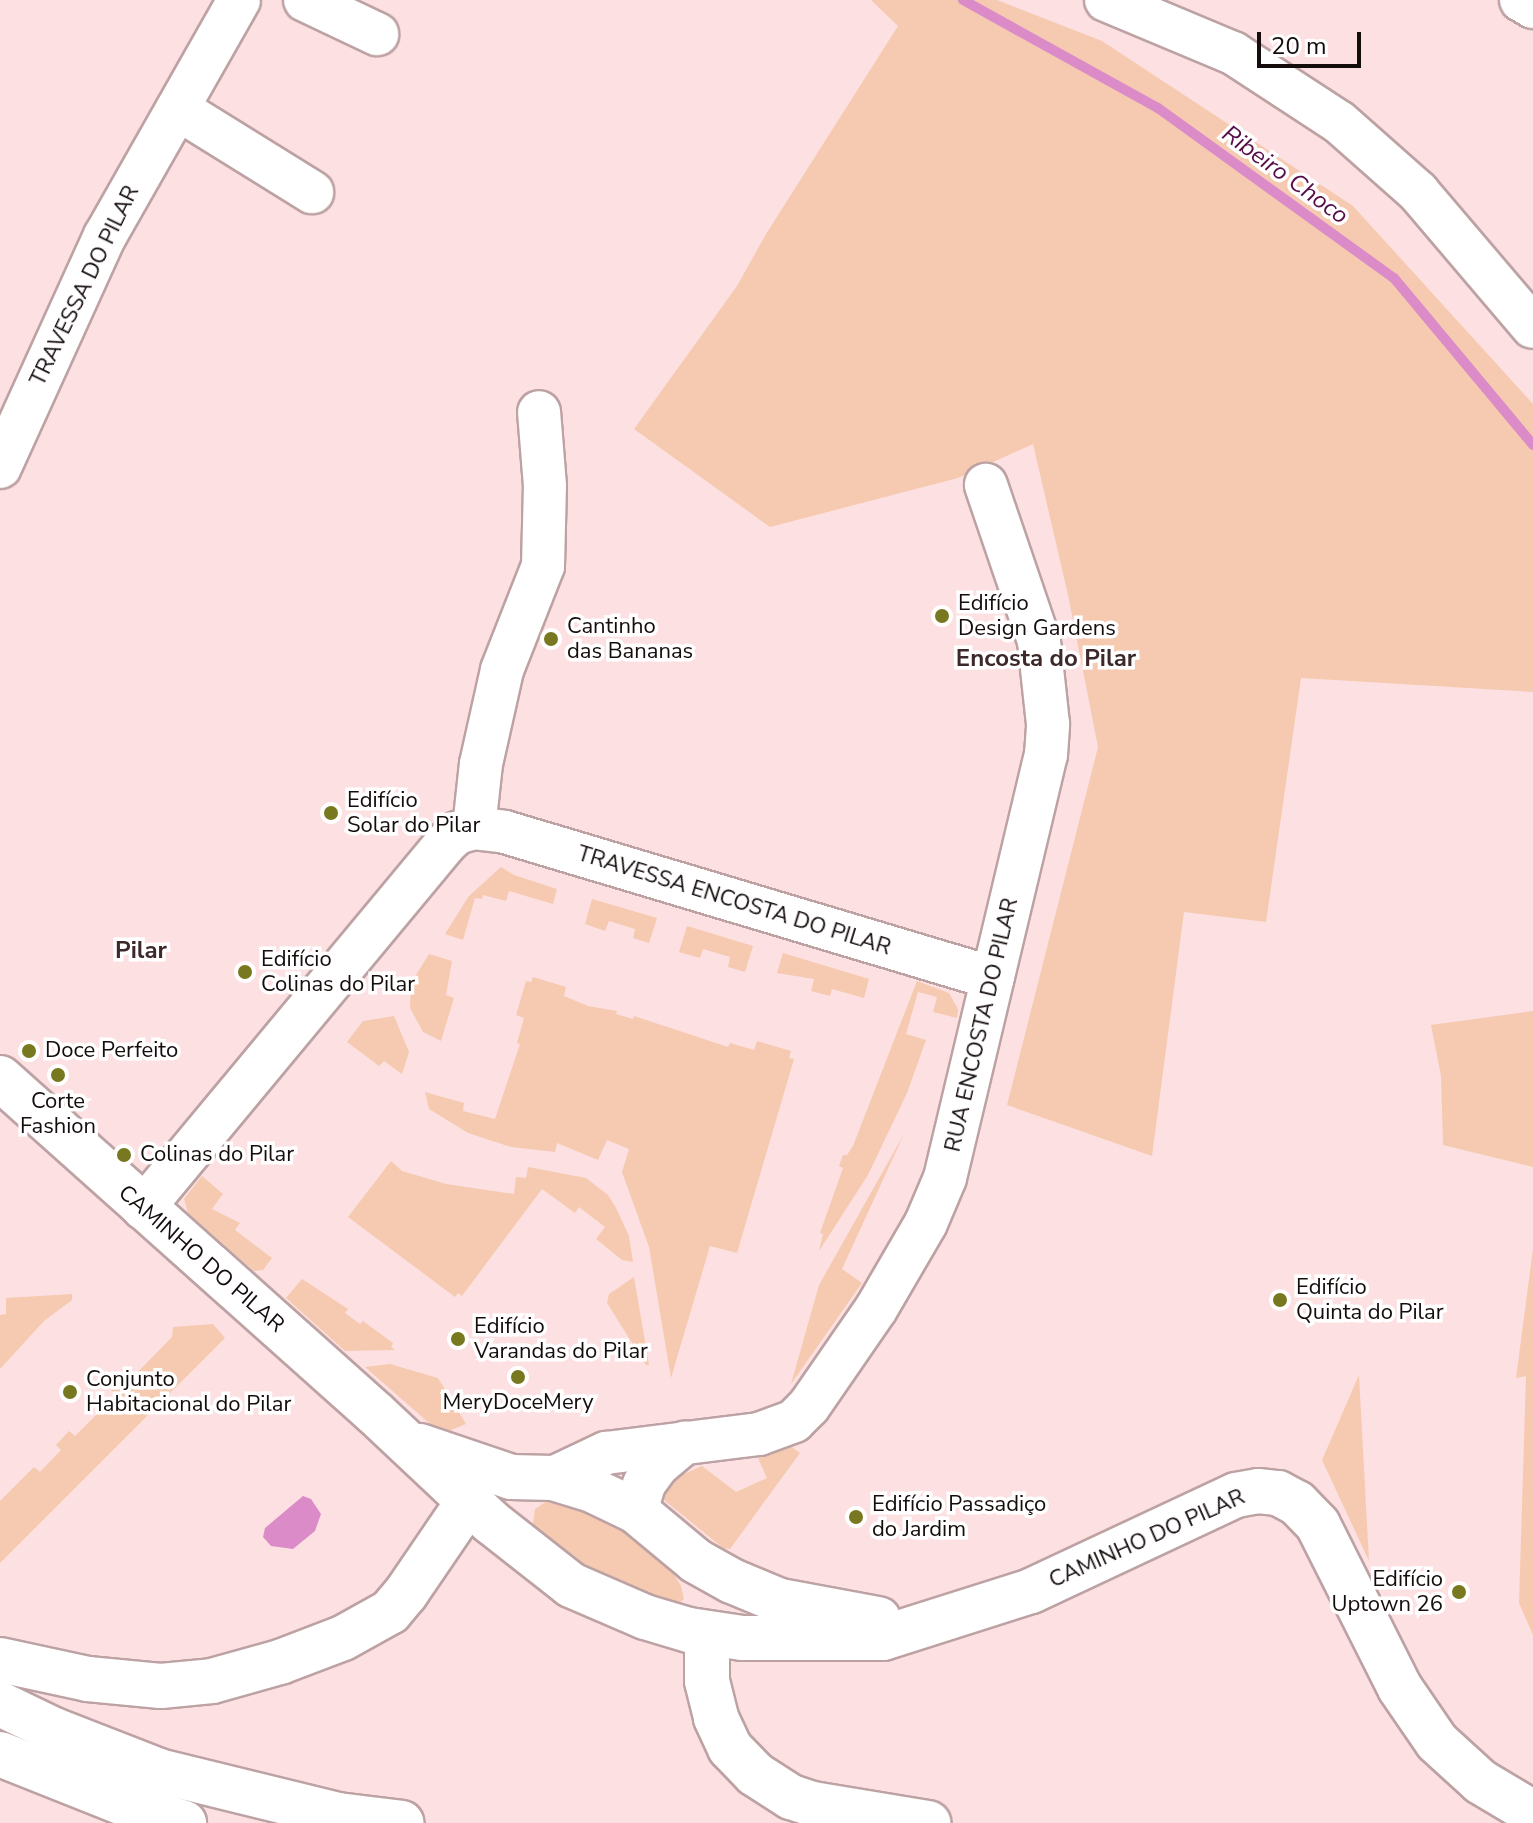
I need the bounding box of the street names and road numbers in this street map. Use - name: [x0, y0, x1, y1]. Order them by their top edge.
- street label: TRAVESSA DO PILAR: [25, 181, 145, 391]
- street label: TRAVESSA ENCOSTA DO PILAR: [574, 841, 894, 961]
- street label: RUA ENCOSTA DO PILAR: [940, 895, 1024, 1155]
- street label: CAMINHO DO PILAR: [113, 1180, 289, 1338]
- street label: CAMINHO DO PILAR: [1045, 1484, 1249, 1594]

